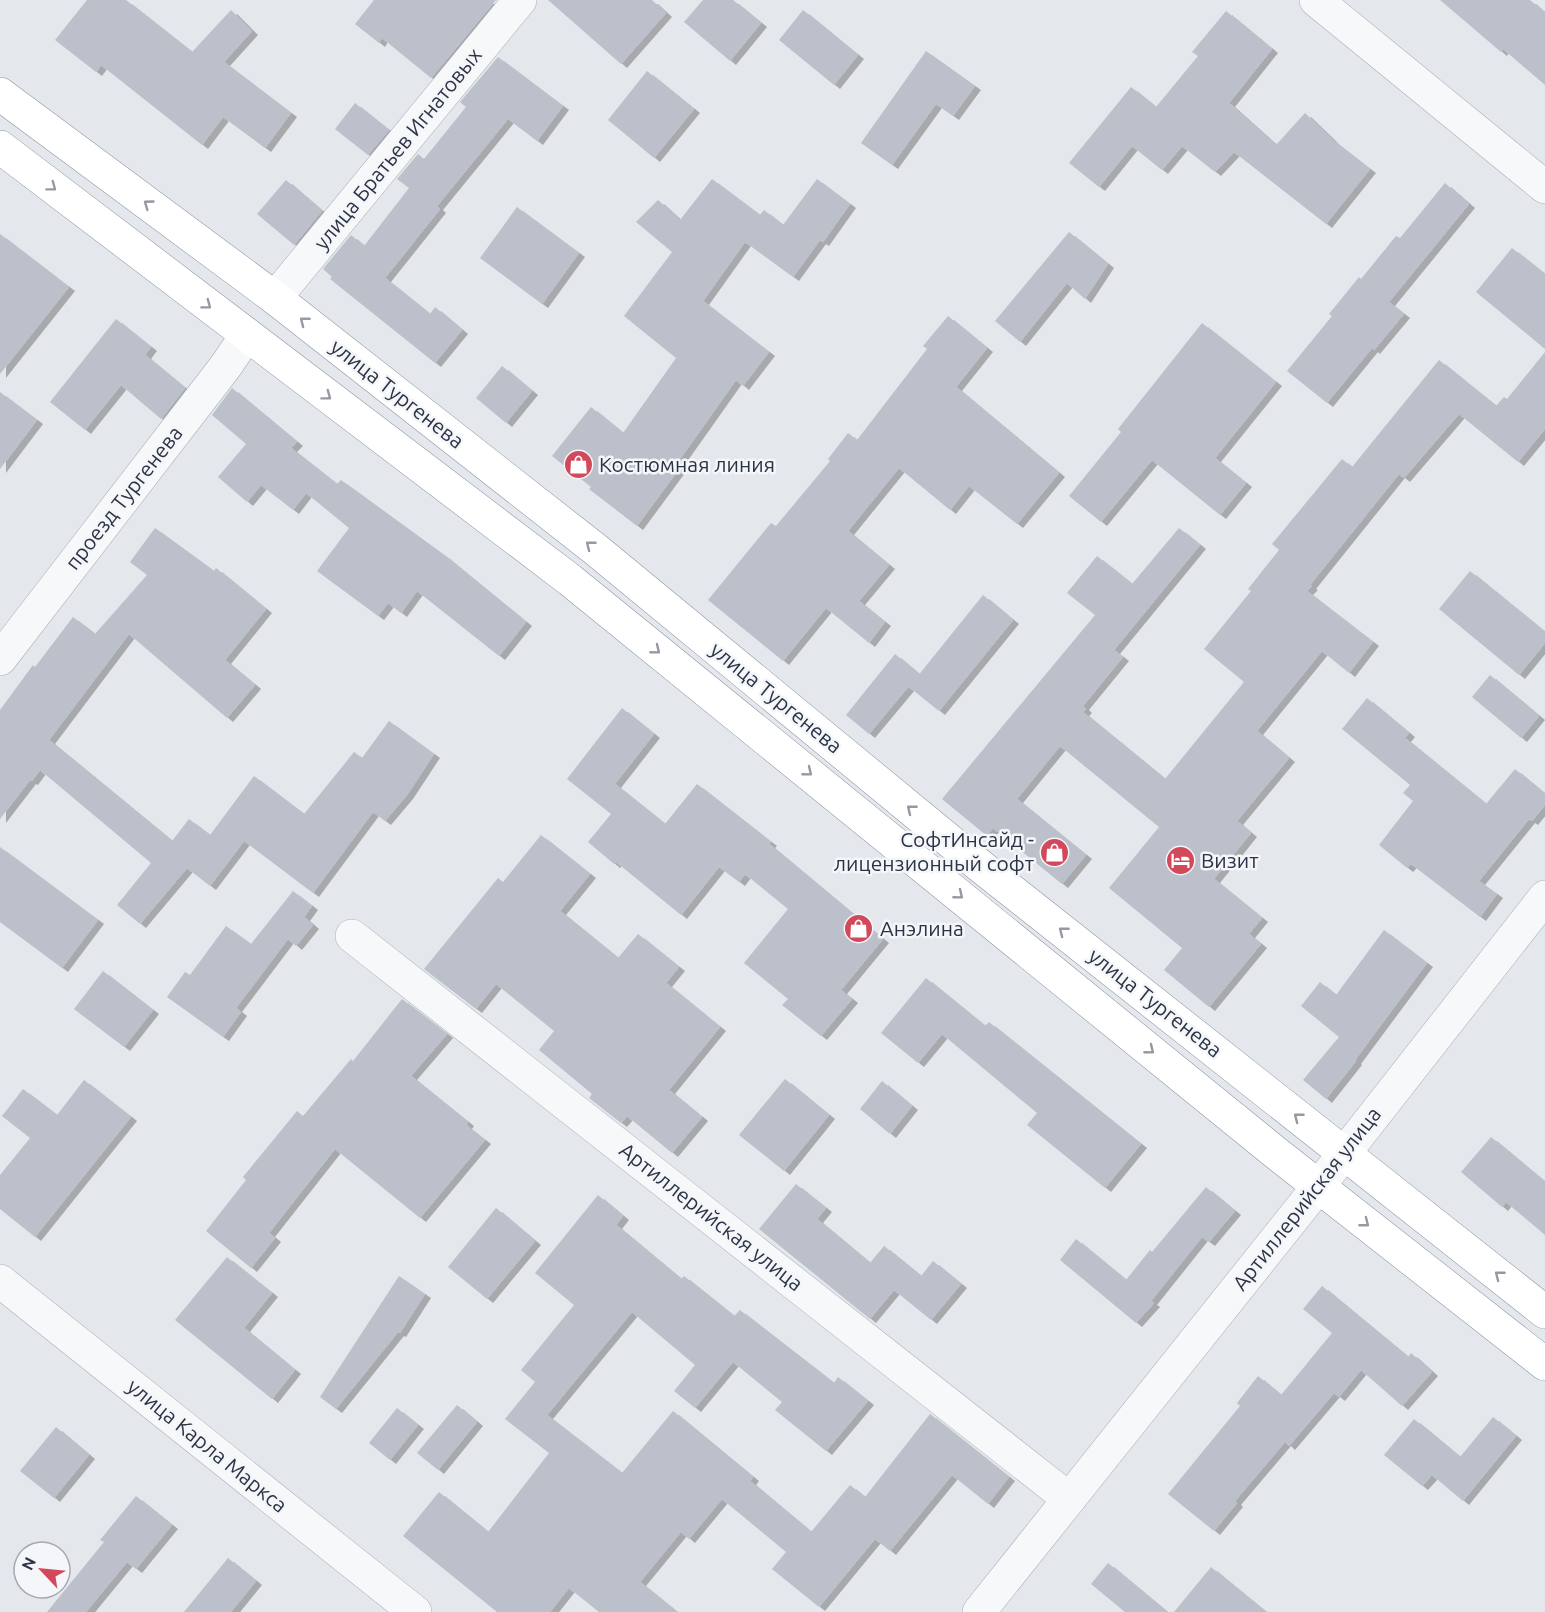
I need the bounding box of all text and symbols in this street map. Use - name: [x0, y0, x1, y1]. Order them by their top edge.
- street label: улица Братьев Игнатовых: [308, 42, 486, 254]
- one-way arrow: [45, 179, 56, 190]
- one-way arrow: [144, 200, 155, 211]
- one-way arrow: [200, 298, 211, 309]
- one-way arrow: [300, 317, 311, 328]
- street label: улица Тургенева: [326, 334, 469, 453]
- one-way arrow: [320, 389, 331, 400]
- street label: проезд Тургенева: [60, 421, 187, 574]
- shop icon: Костюмная линия: [562, 449, 594, 481]
- place label: Костюмная линия: [599, 452, 775, 476]
- one-way arrow: [586, 542, 597, 553]
- street label: улица Тургенева: [706, 637, 847, 758]
- one-way arrow: [649, 642, 660, 653]
- one-way arrow: [801, 765, 812, 776]
- one-way arrow: [907, 805, 918, 816]
- place label: СофтИнсайд - лицензионный софт: [834, 827, 1035, 875]
- shop icon: СофтИнсайд - лицензионный софт: [1039, 836, 1071, 868]
- hotel icon: Визит: [1164, 845, 1196, 877]
- place label: Визит: [1201, 848, 1259, 872]
- one-way arrow: [952, 888, 963, 899]
- shop icon: Анэлина: [843, 913, 875, 945]
- place label: Анэлина: [880, 916, 964, 940]
- one-way arrow: [1058, 927, 1069, 938]
- street label: улица Тургенева: [1084, 943, 1227, 1062]
- one-way arrow: [1144, 1043, 1155, 1054]
- street label: Артиллерийская улица: [1227, 1102, 1385, 1295]
- one-way arrow: [1294, 1113, 1305, 1124]
- street label: Артиллерийская улица: [615, 1137, 808, 1295]
- one-way arrow: [1358, 1215, 1369, 1226]
- one-way arrow: [1495, 1272, 1506, 1283]
- street label: улица Карла Маркса: [123, 1373, 292, 1517]
- north arrow: [12, 1540, 72, 1600]
- text: N: [18, 1554, 39, 1573]

